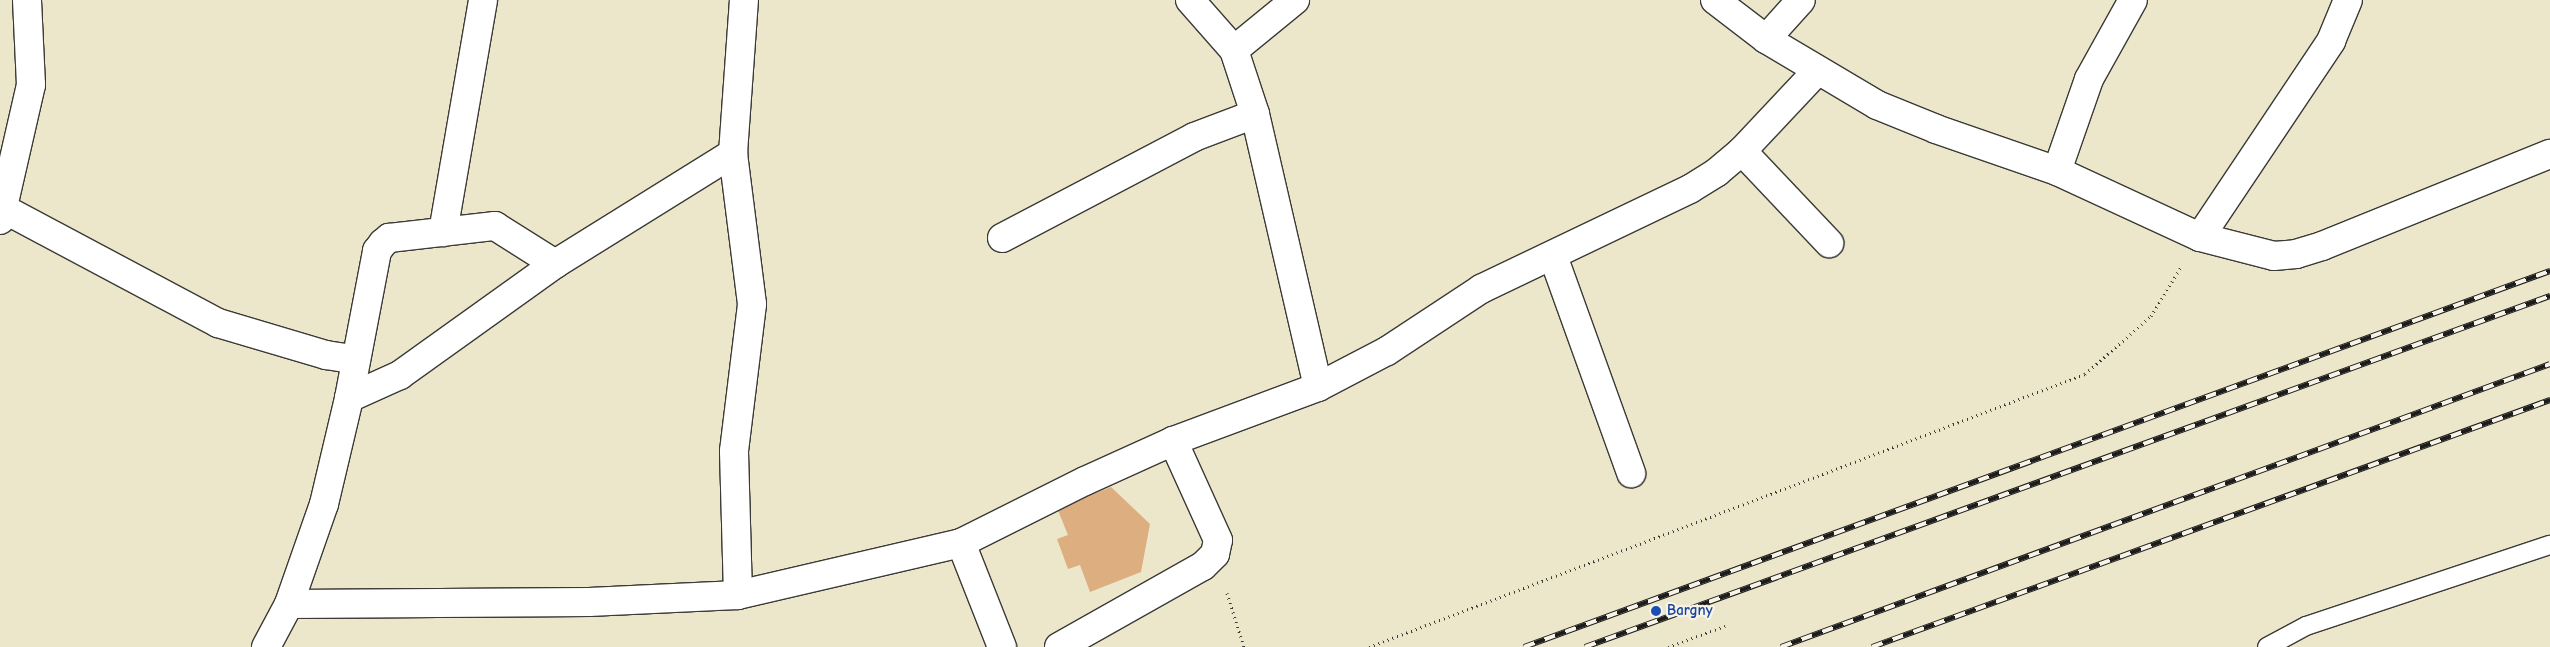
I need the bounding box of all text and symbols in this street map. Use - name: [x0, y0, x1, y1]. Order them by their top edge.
- place label: Bargny: [1667, 602, 1713, 620]
- marker: Bargny: [1649, 604, 1663, 618]

